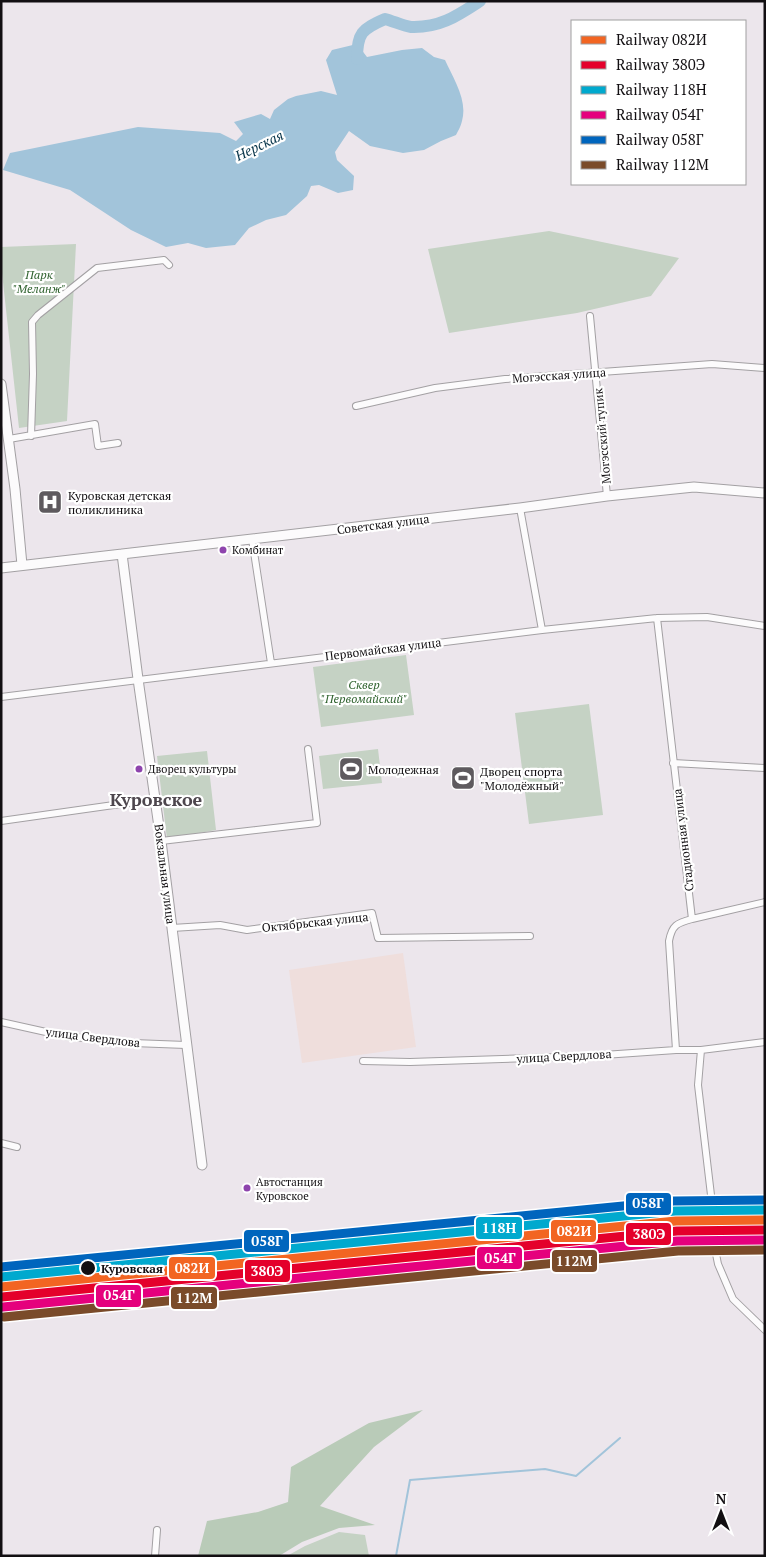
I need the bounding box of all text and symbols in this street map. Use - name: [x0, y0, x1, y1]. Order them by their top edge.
- legend: [571, 20, 746, 185]
- text: Railway 082И: [616, 29, 707, 49]
- text: Railway 380Э: [616, 54, 705, 74]
- text: Railway 118Н: [616, 79, 707, 99]
- text: Railway 054Г: [616, 104, 704, 124]
- water label: Нерская: [231, 125, 286, 165]
- text: Railway 058Г: [616, 129, 704, 149]
- text: Railway 112М: [616, 154, 709, 174]
- park label: Парк "Меланж": [13, 267, 65, 296]
- street label: Могэсская улица: [512, 364, 606, 386]
- street label: Могэсский тупик: [590, 387, 614, 484]
- place label: Куровская детская поликлиника: [68, 488, 171, 517]
- hospital icon: Куровская детская поликлиника: [37, 489, 63, 515]
- street label: Советская улица: [336, 511, 430, 537]
- place label: Комбинат: [232, 543, 284, 557]
- marker: Комбинат: [218, 545, 228, 555]
- street label: Первомайская улица: [324, 634, 442, 664]
- park label: Сквер "Первомайский": [321, 677, 407, 706]
- sports icon: Молодежная: [338, 756, 364, 782]
- place label: Дворец культуры: [148, 762, 237, 776]
- place label: Молодежная: [368, 762, 439, 777]
- marker: Дворец культуры: [134, 764, 144, 774]
- place label: Дворец спорта "Молодёжный": [480, 764, 564, 793]
- sports icon: Дворец спорта "Молодёжный": [450, 765, 476, 791]
- district label: Куровское: [110, 787, 203, 811]
- street label: Стадионная улица: [669, 788, 697, 892]
- street label: Вокзальная улица: [151, 823, 179, 925]
- street label: Октябрьская улица: [261, 909, 369, 935]
- street label: улица Свердлова: [44, 1024, 141, 1050]
- street label: улица Свердлова: [515, 1046, 612, 1066]
- place label: Автостанция Куровское: [256, 1175, 323, 1203]
- marker: Автостанция Куровское: [242, 1183, 252, 1193]
- line badge: 058Г: [625, 1192, 672, 1216]
- text: 058Г: [632, 1193, 664, 1212]
- line badge: 118Н: [475, 1216, 523, 1240]
- text: 118Н: [482, 1218, 516, 1237]
- line badge: 082И: [550, 1219, 597, 1243]
- text: 082И: [557, 1221, 591, 1240]
- line badge: 380Э: [625, 1222, 672, 1246]
- text: 380Э: [633, 1224, 665, 1243]
- line badge: 058Г: [243, 1229, 290, 1253]
- text: 058Г: [251, 1231, 283, 1250]
- line badge: 054Г: [476, 1246, 523, 1270]
- text: 054Г: [484, 1248, 516, 1267]
- line badge: 112М: [551, 1249, 598, 1273]
- text: 112М: [556, 1251, 592, 1270]
- line badge: 082И: [168, 1256, 216, 1280]
- text: 082И: [175, 1258, 209, 1277]
- marker: Куровская: [79, 1259, 97, 1277]
- line badge: 380Э: [244, 1259, 291, 1283]
- place label: Куровская: [101, 1261, 163, 1276]
- text: 380Э: [251, 1261, 283, 1280]
- line badge: 054Г: [95, 1284, 142, 1308]
- text: 054Г: [103, 1285, 135, 1304]
- line badge: 112М: [170, 1286, 218, 1310]
- text: 112М: [176, 1288, 212, 1307]
- north arrow: [696, 1487, 746, 1537]
- text: N: [716, 1489, 727, 1508]

